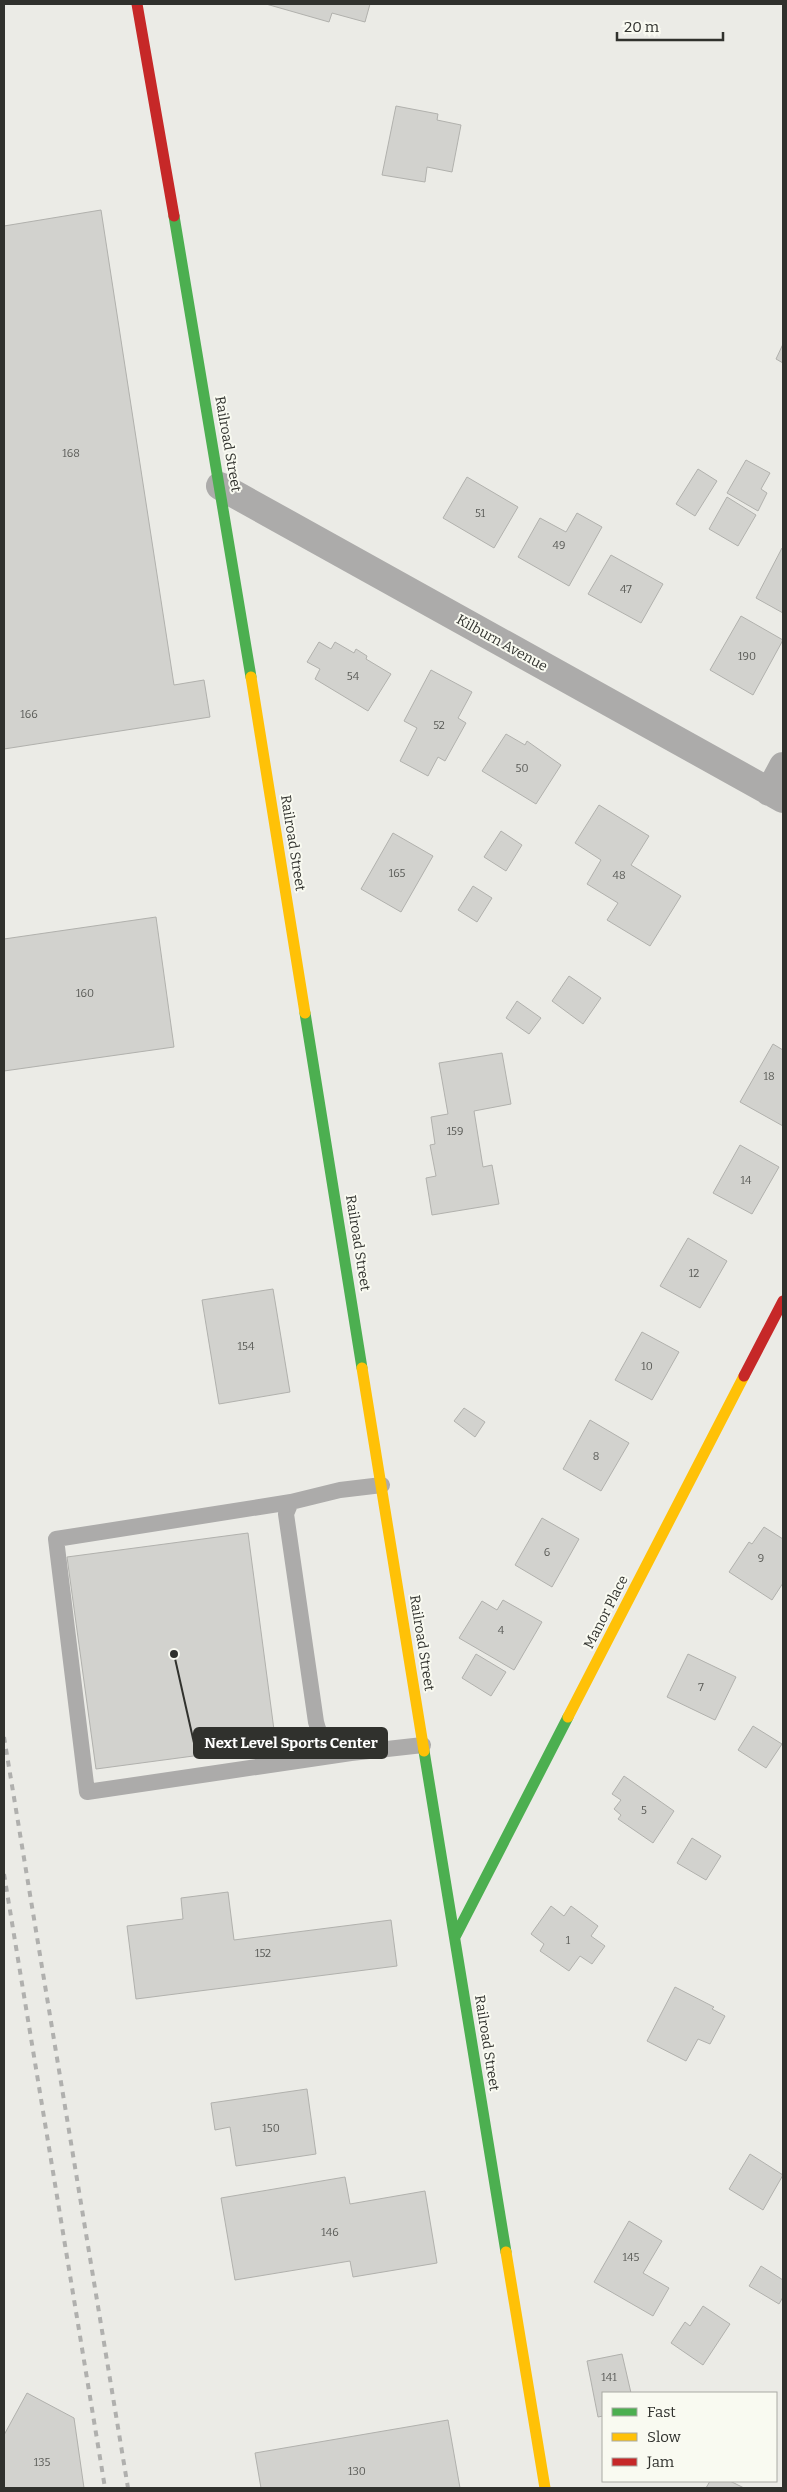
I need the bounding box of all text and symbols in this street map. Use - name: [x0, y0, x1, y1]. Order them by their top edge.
- scale bar: [617, 10, 723, 42]
- text: 20 m: [624, 18, 660, 36]
- street label: Railroad Street: [211, 395, 245, 493]
- house number: 168: [62, 447, 80, 460]
- house number: 51: [475, 507, 486, 520]
- house number: 49: [553, 539, 565, 552]
- house number: 47: [620, 583, 632, 596]
- street label: Kilburn Avenue: [453, 611, 551, 675]
- house number: 190: [738, 650, 756, 663]
- house number: 54: [347, 670, 360, 683]
- house number: 166: [20, 708, 38, 721]
- house number: 52: [433, 719, 445, 732]
- house number: 50: [516, 762, 528, 775]
- street label: Railroad Street: [277, 794, 309, 892]
- house number: 165: [389, 867, 405, 880]
- house number: 48: [612, 869, 626, 882]
- house number: 160: [76, 987, 94, 1000]
- house number: 18: [763, 1070, 775, 1083]
- house number: 159: [447, 1125, 463, 1138]
- house number: 14: [741, 1174, 752, 1187]
- street label: Railroad Street: [342, 1194, 374, 1292]
- house number: 12: [689, 1267, 699, 1280]
- house number: 154: [238, 1340, 255, 1353]
- house number: 10: [641, 1360, 653, 1373]
- house number: 8: [593, 1450, 599, 1463]
- house number: 6: [544, 1546, 550, 1559]
- house number: 9: [758, 1552, 764, 1565]
- street label: Manor Place: [580, 1572, 632, 1652]
- street label: Railroad Street: [406, 1594, 438, 1692]
- house number: 4: [498, 1624, 505, 1637]
- house number: 7: [698, 1681, 704, 1694]
- callout: Next Level Sports Center: [194, 1728, 387, 1758]
- text: Next Level Sports Center: [204, 1734, 378, 1752]
- house number: 5: [641, 1804, 647, 1817]
- house number: 1: [566, 1934, 571, 1947]
- house number: 152: [255, 1947, 271, 1960]
- street label: Railroad Street: [471, 1994, 503, 2092]
- house number: 150: [262, 2122, 280, 2135]
- house number: 146: [321, 2226, 339, 2239]
- house number: 145: [623, 2251, 640, 2264]
- house number: 141: [601, 2371, 617, 2384]
- legend: [602, 2392, 777, 2482]
- text: Fast: [647, 2403, 676, 2421]
- text: Slow: [647, 2428, 682, 2446]
- text: Jam: [646, 2453, 675, 2471]
- house number: 135: [34, 2456, 50, 2469]
- house number: 130: [348, 2465, 366, 2478]

